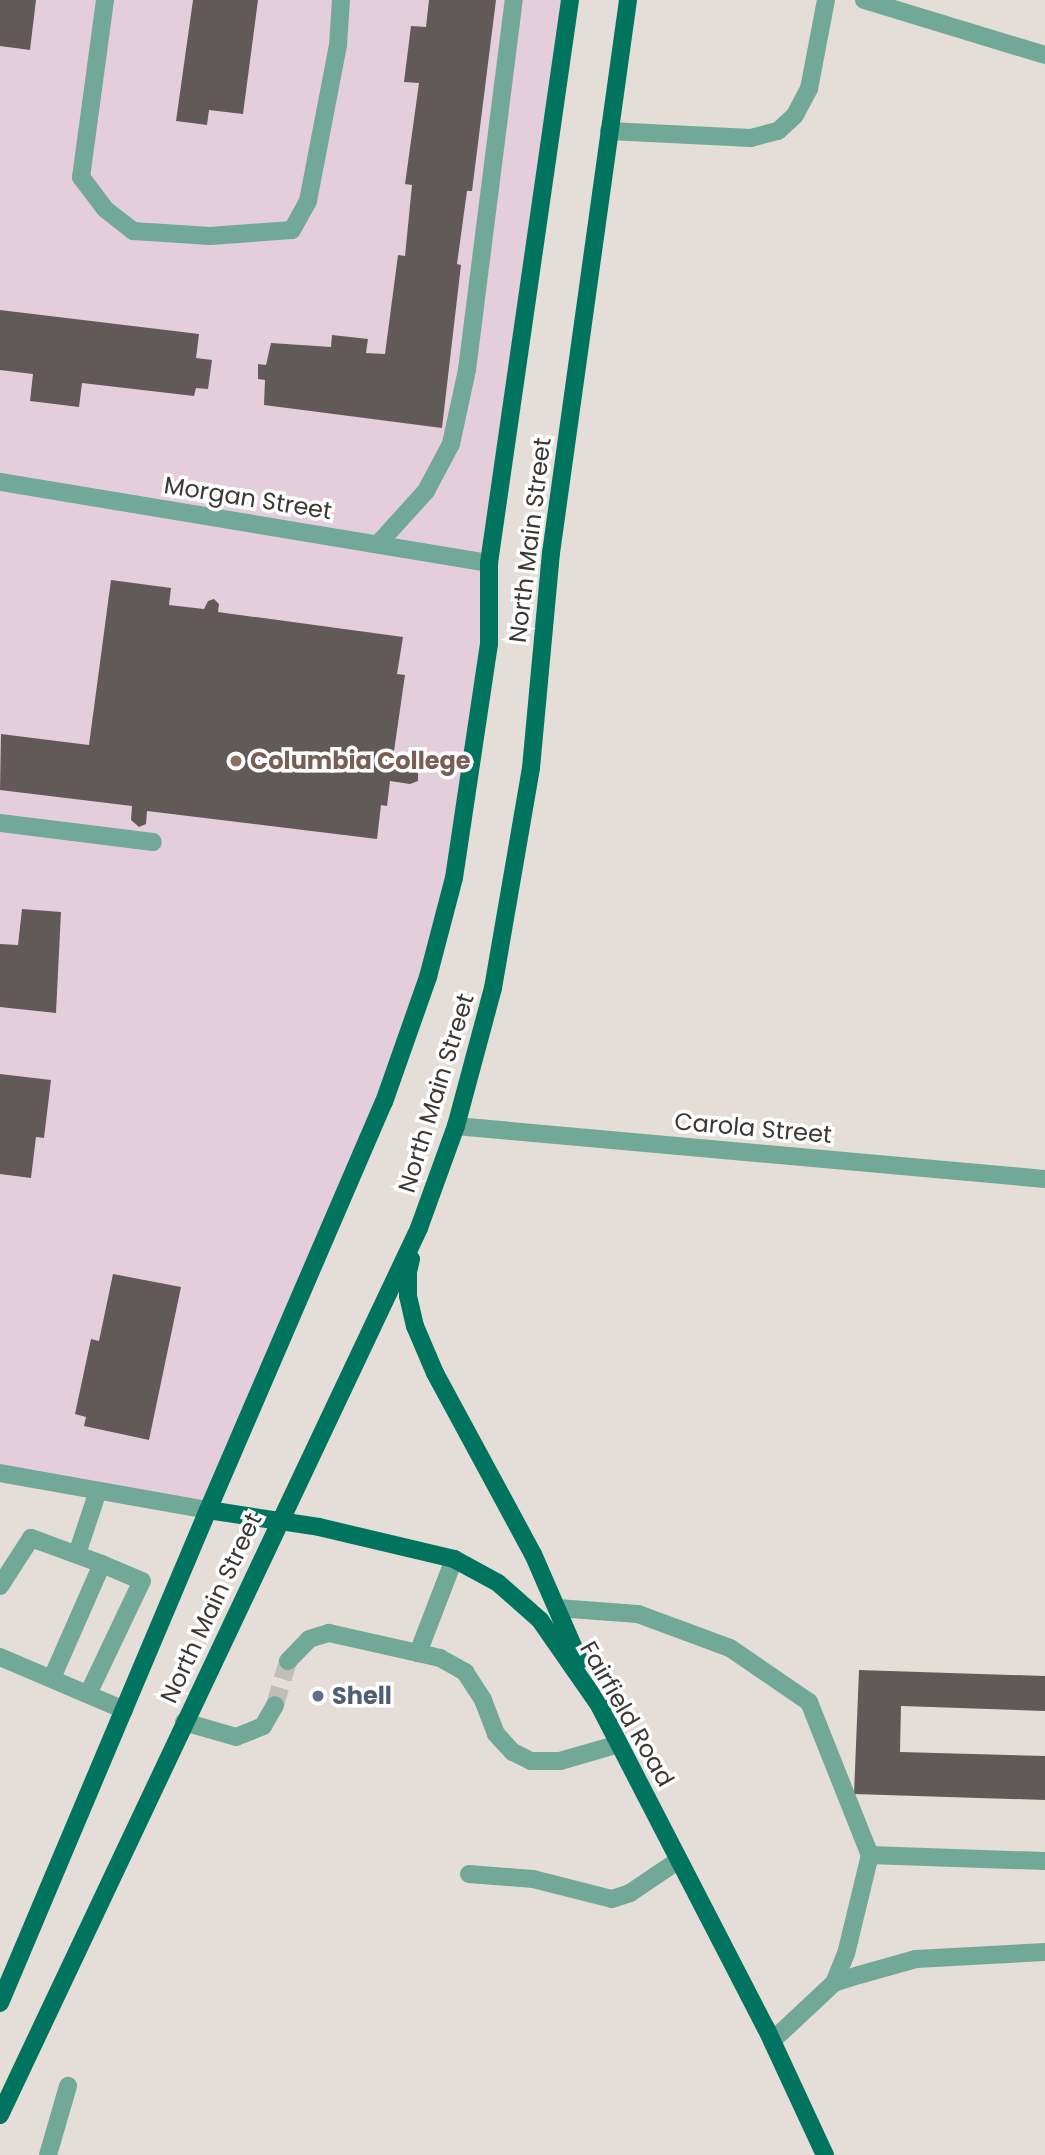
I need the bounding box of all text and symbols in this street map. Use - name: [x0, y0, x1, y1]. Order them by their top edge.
- street label: North Main Street: [503, 436, 557, 644]
- street label: Morgan Street: [162, 471, 334, 525]
- place label: Columbia College: [250, 747, 471, 775]
- marker: Columbia College: [228, 753, 244, 769]
- street label: North Main Street: [392, 990, 480, 1196]
- street label: Carola Street: [673, 1107, 833, 1149]
- street label: North Main Street: [154, 1508, 268, 1708]
- street label: Fairfield Road: [574, 1636, 680, 1792]
- place label: Shell: [332, 1682, 392, 1710]
- marker: Shell: [310, 1688, 326, 1704]

